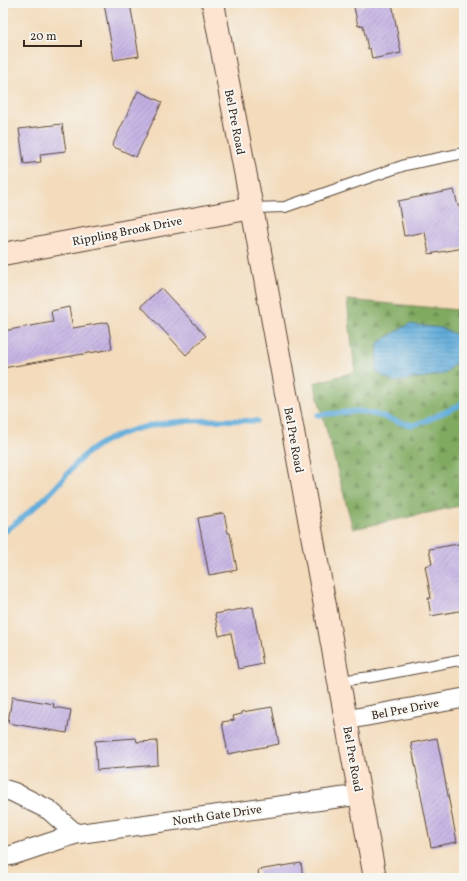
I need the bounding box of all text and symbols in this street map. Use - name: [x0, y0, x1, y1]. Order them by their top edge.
- scale bar: [24, 22, 81, 48]
- text: 20 m: [30, 29, 57, 45]
- street label: Bel Pre Road: [220, 88, 248, 157]
- street label: Rippling Brook Drive: [71, 213, 184, 250]
- street label: Bel Pre Road: [279, 406, 307, 474]
- street label: Bel Pre Drive: [370, 696, 441, 724]
- street label: Bel Pre Road: [338, 725, 366, 793]
- street label: North Gate Drive: [171, 802, 263, 830]

